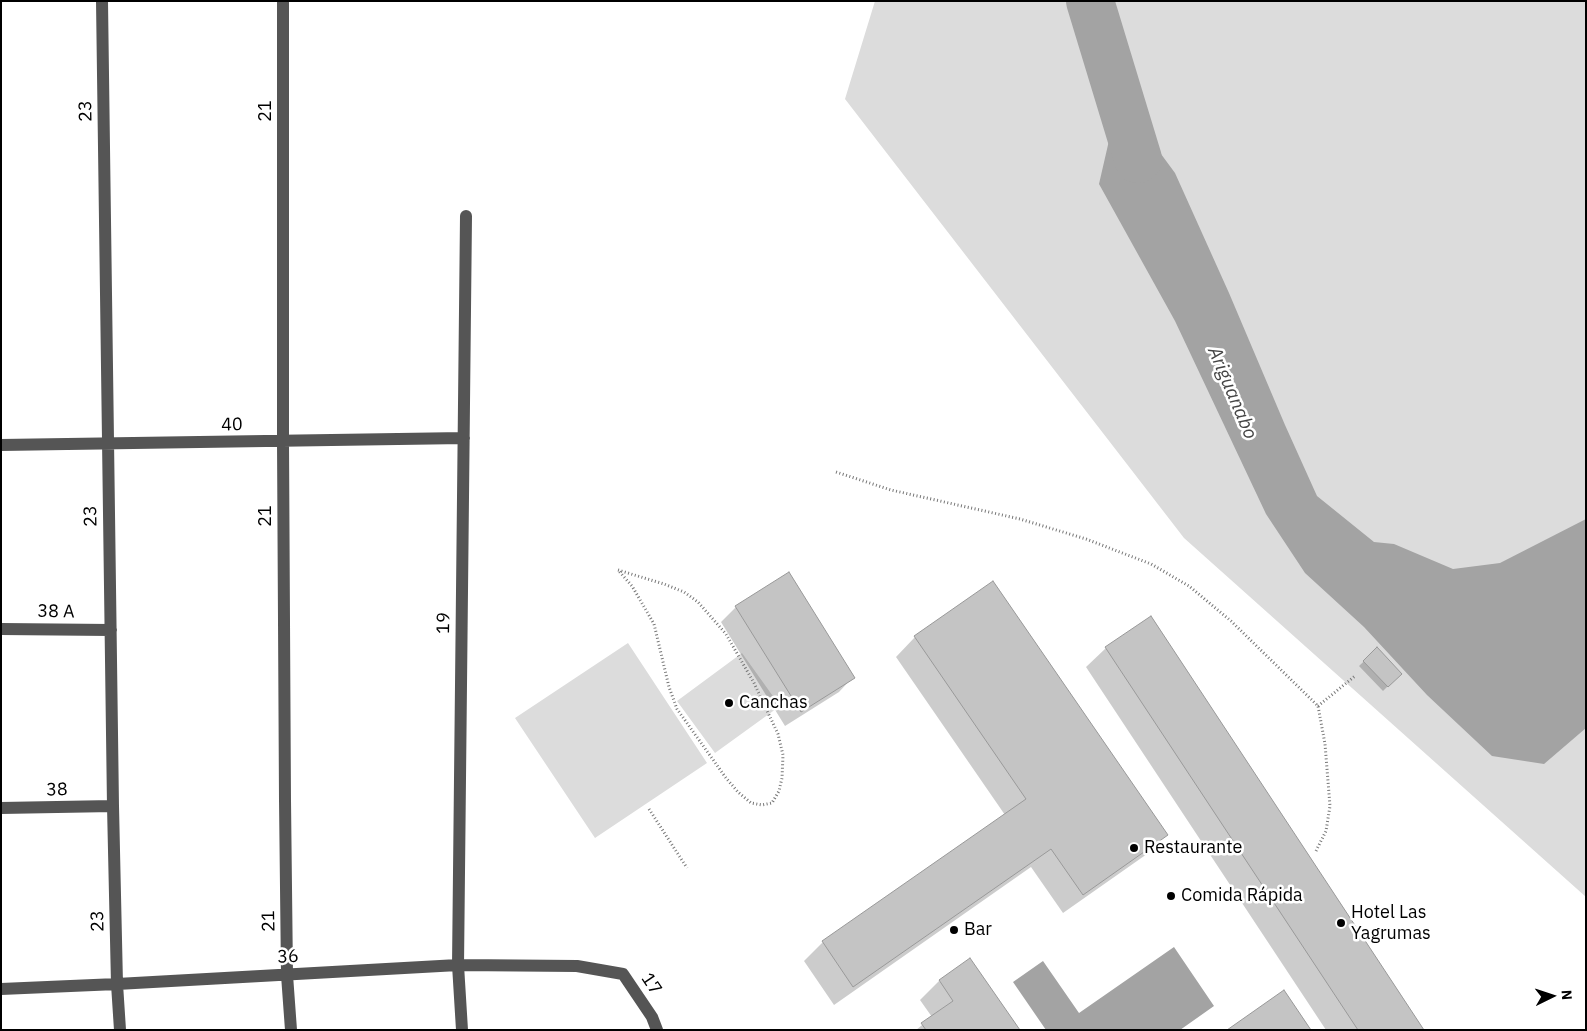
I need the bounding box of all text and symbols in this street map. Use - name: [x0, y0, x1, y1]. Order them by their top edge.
- street label: 23: [75, 100, 97, 122]
- street label: 21: [255, 100, 277, 122]
- water label: Ariguanabo: [1202, 343, 1262, 443]
- street label: 40: [221, 414, 243, 436]
- street label: 23: [80, 505, 102, 527]
- street label: 21: [255, 505, 277, 527]
- street label: 38 A: [37, 601, 75, 623]
- street label: 19: [433, 612, 455, 634]
- place label: Canchas: [739, 692, 808, 714]
- marker: Canchas: [723, 697, 735, 709]
- street label: 38: [46, 779, 68, 801]
- place label: Restaurante: [1144, 837, 1242, 859]
- marker: Restaurante: [1128, 842, 1140, 854]
- place label: Comida Rápida: [1181, 885, 1303, 907]
- marker: Comida Rápida: [1165, 890, 1177, 902]
- place label: Hotel Las Yagrumas: [1351, 902, 1431, 944]
- street label: 23: [87, 910, 109, 932]
- street label: 21: [258, 910, 280, 932]
- marker: Hotel Las Yagrumas: [1335, 917, 1347, 929]
- place label: Bar: [964, 919, 992, 941]
- marker: Bar: [948, 924, 960, 936]
- street label: 36: [277, 946, 299, 968]
- street label: 17: [636, 969, 666, 999]
- north arrow: [1527, 971, 1577, 1021]
- text: N: [1558, 989, 1576, 1001]

